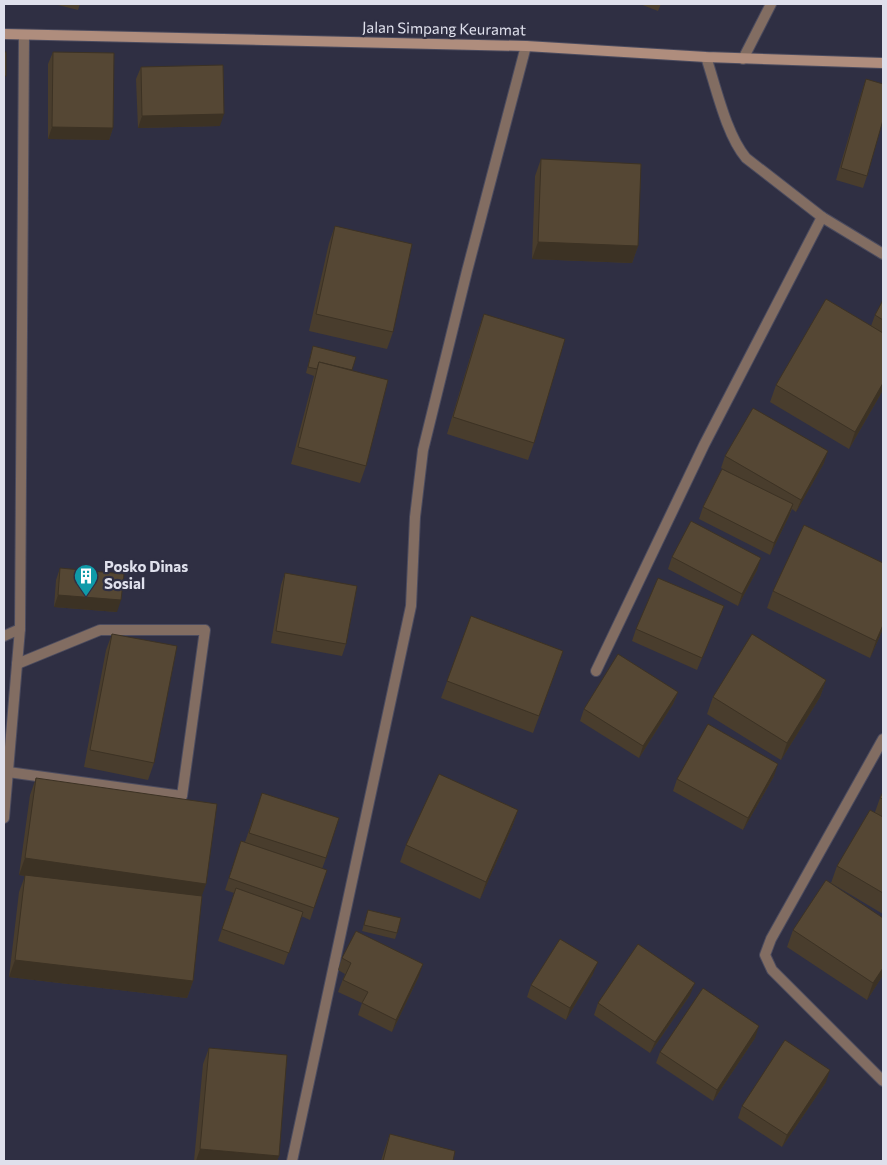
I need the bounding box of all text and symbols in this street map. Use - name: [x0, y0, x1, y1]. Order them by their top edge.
- street label: Jalan Simpang Keuramat: [362, 18, 526, 38]
- place label: Posko Dinas Sosial: [104, 557, 188, 592]
- building icon: Posko Dinas Sosial: [73, 563, 99, 597]

